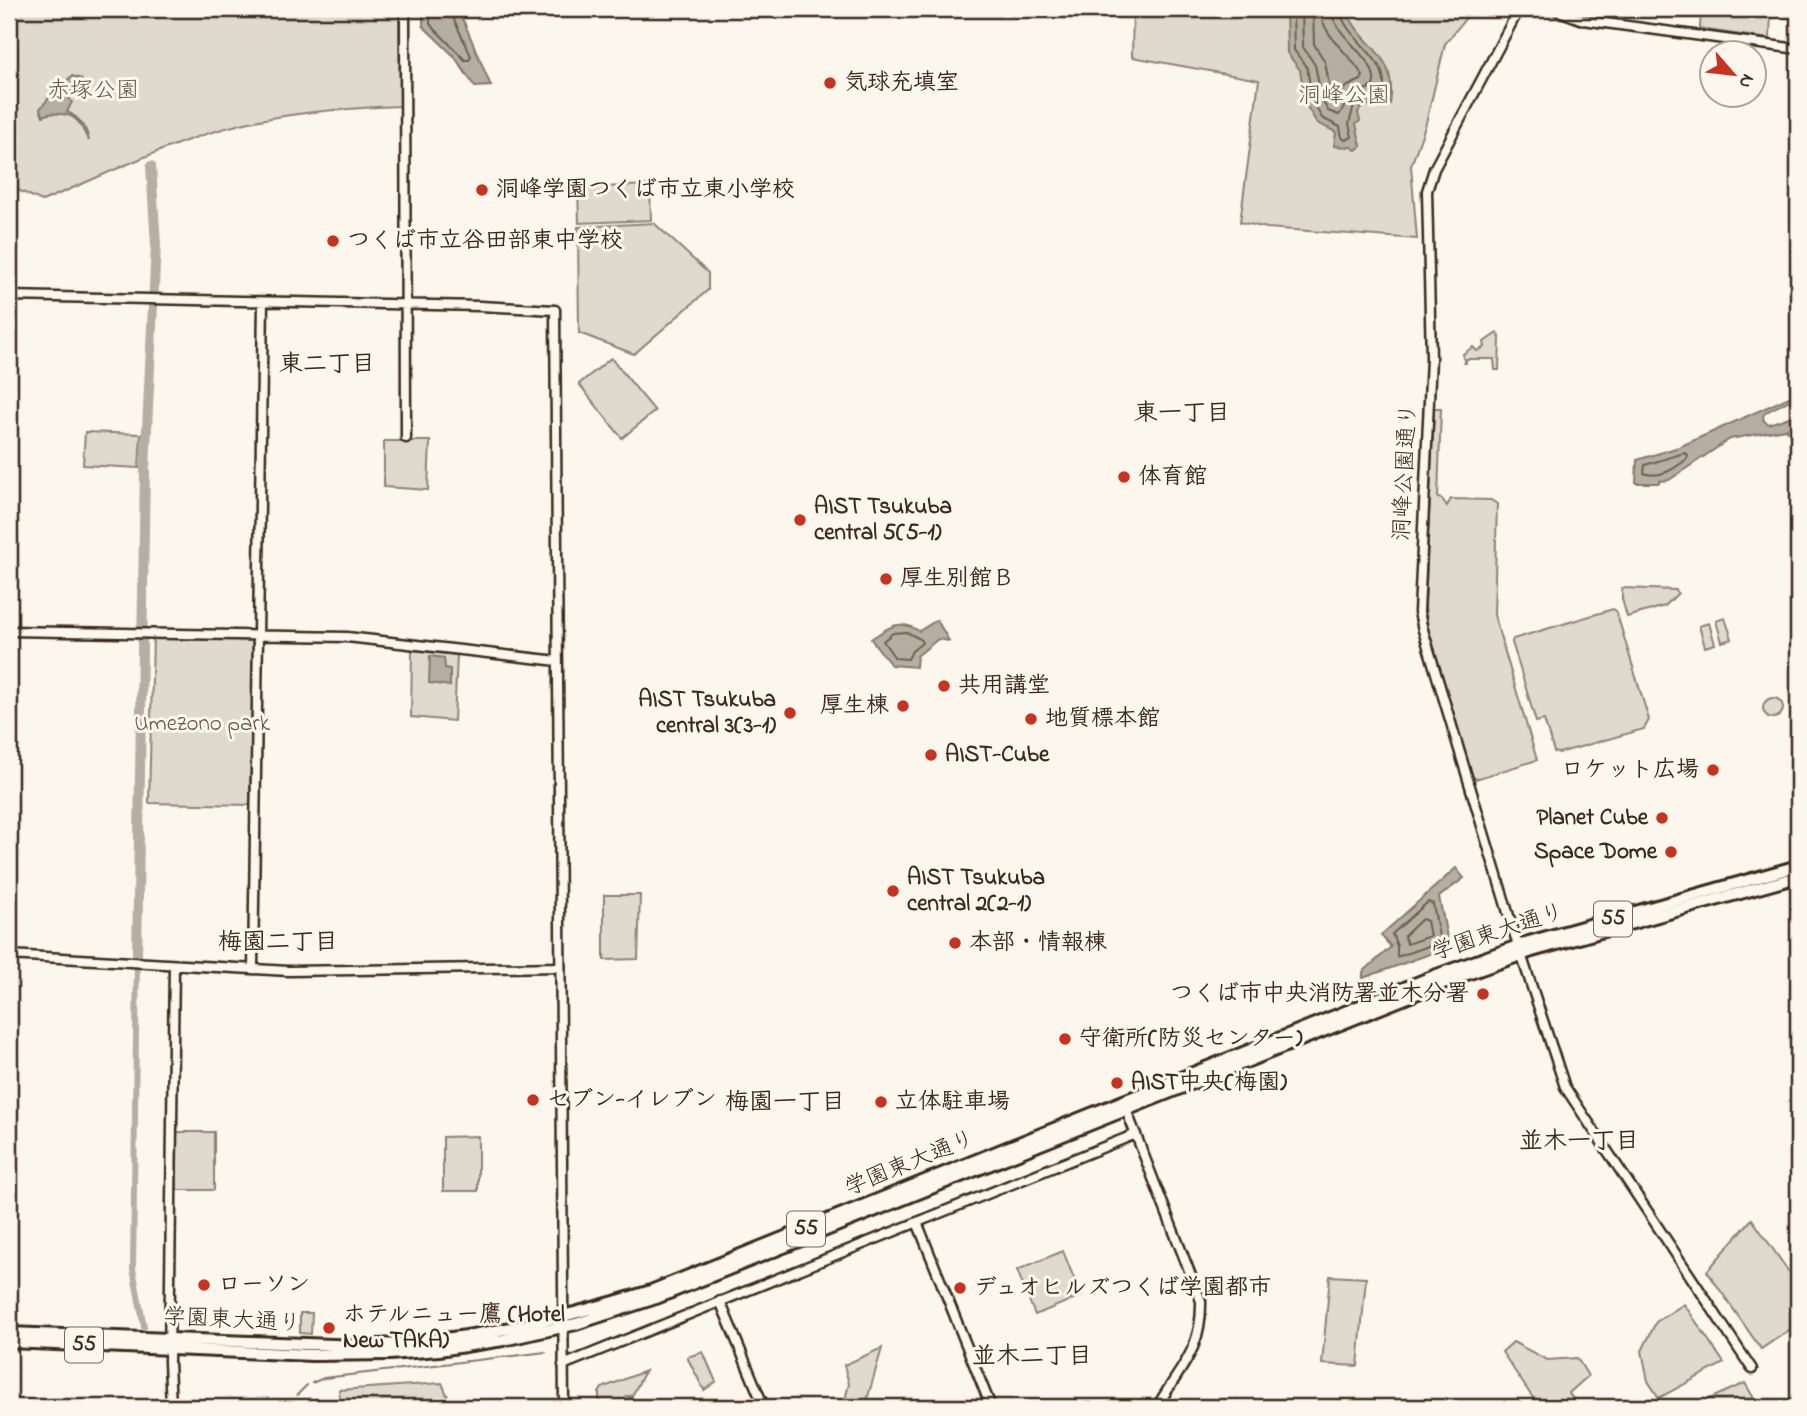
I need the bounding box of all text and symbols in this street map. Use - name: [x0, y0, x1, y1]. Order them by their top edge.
- north arrow: [1699, 38, 1769, 108]
- place label: 気球充填室: [844, 67, 959, 100]
- text: N: [1731, 69, 1761, 93]
- park label: 赤塚公園: [47, 75, 139, 108]
- marker: 気球充填室: [822, 75, 838, 91]
- park label: 洞峰公園: [1298, 80, 1390, 113]
- place label: 洞峰学園つくば市立東小学校: [496, 174, 795, 207]
- marker: 洞峰学園つくば市立東小学校: [474, 182, 490, 198]
- place label: つくば市立谷田部東中学校: [347, 225, 623, 258]
- marker: つくば市立谷田部東中学校: [325, 233, 341, 249]
- district label: 東二丁目: [279, 348, 375, 383]
- district label: 東一丁目: [1134, 397, 1230, 432]
- street label: 洞峰公園通り: [1386, 402, 1426, 542]
- place label: 体育館: [1138, 461, 1207, 494]
- marker: 体育館: [1116, 469, 1132, 485]
- place label: AIST Tsukuba central 5(5-1): [814, 491, 952, 550]
- marker: AIST Tsukuba central 5(5-1): [792, 512, 808, 528]
- place label: 厚生別館Ｂ: [900, 563, 1015, 596]
- marker: 厚生別館Ｂ: [878, 571, 894, 587]
- place label: 共用講堂: [958, 670, 1050, 703]
- marker: 共用講堂: [936, 678, 952, 694]
- place label: AIST Tsukuba central 3(3-1): [638, 684, 776, 743]
- place label: 厚生棟: [820, 690, 889, 723]
- marker: 厚生棟: [895, 698, 911, 714]
- place label: 地質標本館: [1045, 703, 1160, 736]
- marker: AIST Tsukuba central 3(3-1): [782, 705, 798, 721]
- park label: Umezono park: [134, 708, 271, 741]
- marker: 地質標本館: [1023, 711, 1039, 727]
- place label: AIST-Cube: [945, 739, 1050, 772]
- marker: AIST-Cube: [923, 747, 939, 763]
- place label: ロケット広場: [1561, 754, 1699, 787]
- marker: ロケット広場: [1705, 762, 1721, 778]
- place label: Planet Cube: [1536, 802, 1649, 835]
- marker: Planet Cube: [1654, 810, 1670, 826]
- place label: Space Dome: [1534, 836, 1658, 869]
- marker: Space Dome: [1663, 844, 1679, 860]
- place label: AIST Tsukuba central 2(2-1): [907, 862, 1045, 921]
- marker: AIST Tsukuba central 2(2-1): [885, 883, 901, 899]
- street label: 学園東大通り: [1427, 896, 1569, 970]
- road number: 55: [1594, 902, 1632, 936]
- district label: 梅園二丁目: [218, 926, 338, 961]
- place label: 本部・情報棟: [969, 927, 1107, 960]
- marker: 本部・情報棟: [947, 935, 963, 951]
- place label: つくば市中央消防署並木分署: [1170, 978, 1469, 1011]
- marker: つくば市中央消防署並木分署: [1475, 986, 1491, 1002]
- place label: 守衛所(防災センター): [1079, 1023, 1303, 1056]
- marker: 守衛所(防災センター): [1057, 1031, 1073, 1047]
- place label: AIST中央(梅園): [1131, 1067, 1287, 1100]
- marker: AIST中央(梅園): [1109, 1075, 1125, 1091]
- place label: セブン-イレブン: [547, 1084, 717, 1117]
- district label: 梅園一丁目: [725, 1086, 845, 1121]
- place label: 立体駐車場: [895, 1086, 1010, 1119]
- marker: セブン-イレブン: [525, 1092, 541, 1108]
- marker: 立体駐車場: [873, 1094, 889, 1110]
- street label: 学園東大通り: [840, 1123, 980, 1205]
- district label: 並木一丁目: [1519, 1125, 1639, 1160]
- road number: 55: [787, 1212, 825, 1246]
- place label: ローソン: [218, 1269, 310, 1302]
- place label: デュオヒルズつくば学園都市: [974, 1272, 1271, 1305]
- marker: ローソン: [196, 1277, 212, 1293]
- marker: デュオヒルズつくば学園都市: [952, 1280, 968, 1296]
- place label: ホテルニュー鷹 (Hotel New TAKA): [343, 1299, 565, 1358]
- street label: 学園東大通り: [162, 1301, 302, 1341]
- marker: ホテルニュー鷹 (Hotel New TAKA): [321, 1320, 337, 1336]
- road number: 55: [65, 1328, 103, 1362]
- district label: 並木二丁目: [972, 1340, 1092, 1375]

